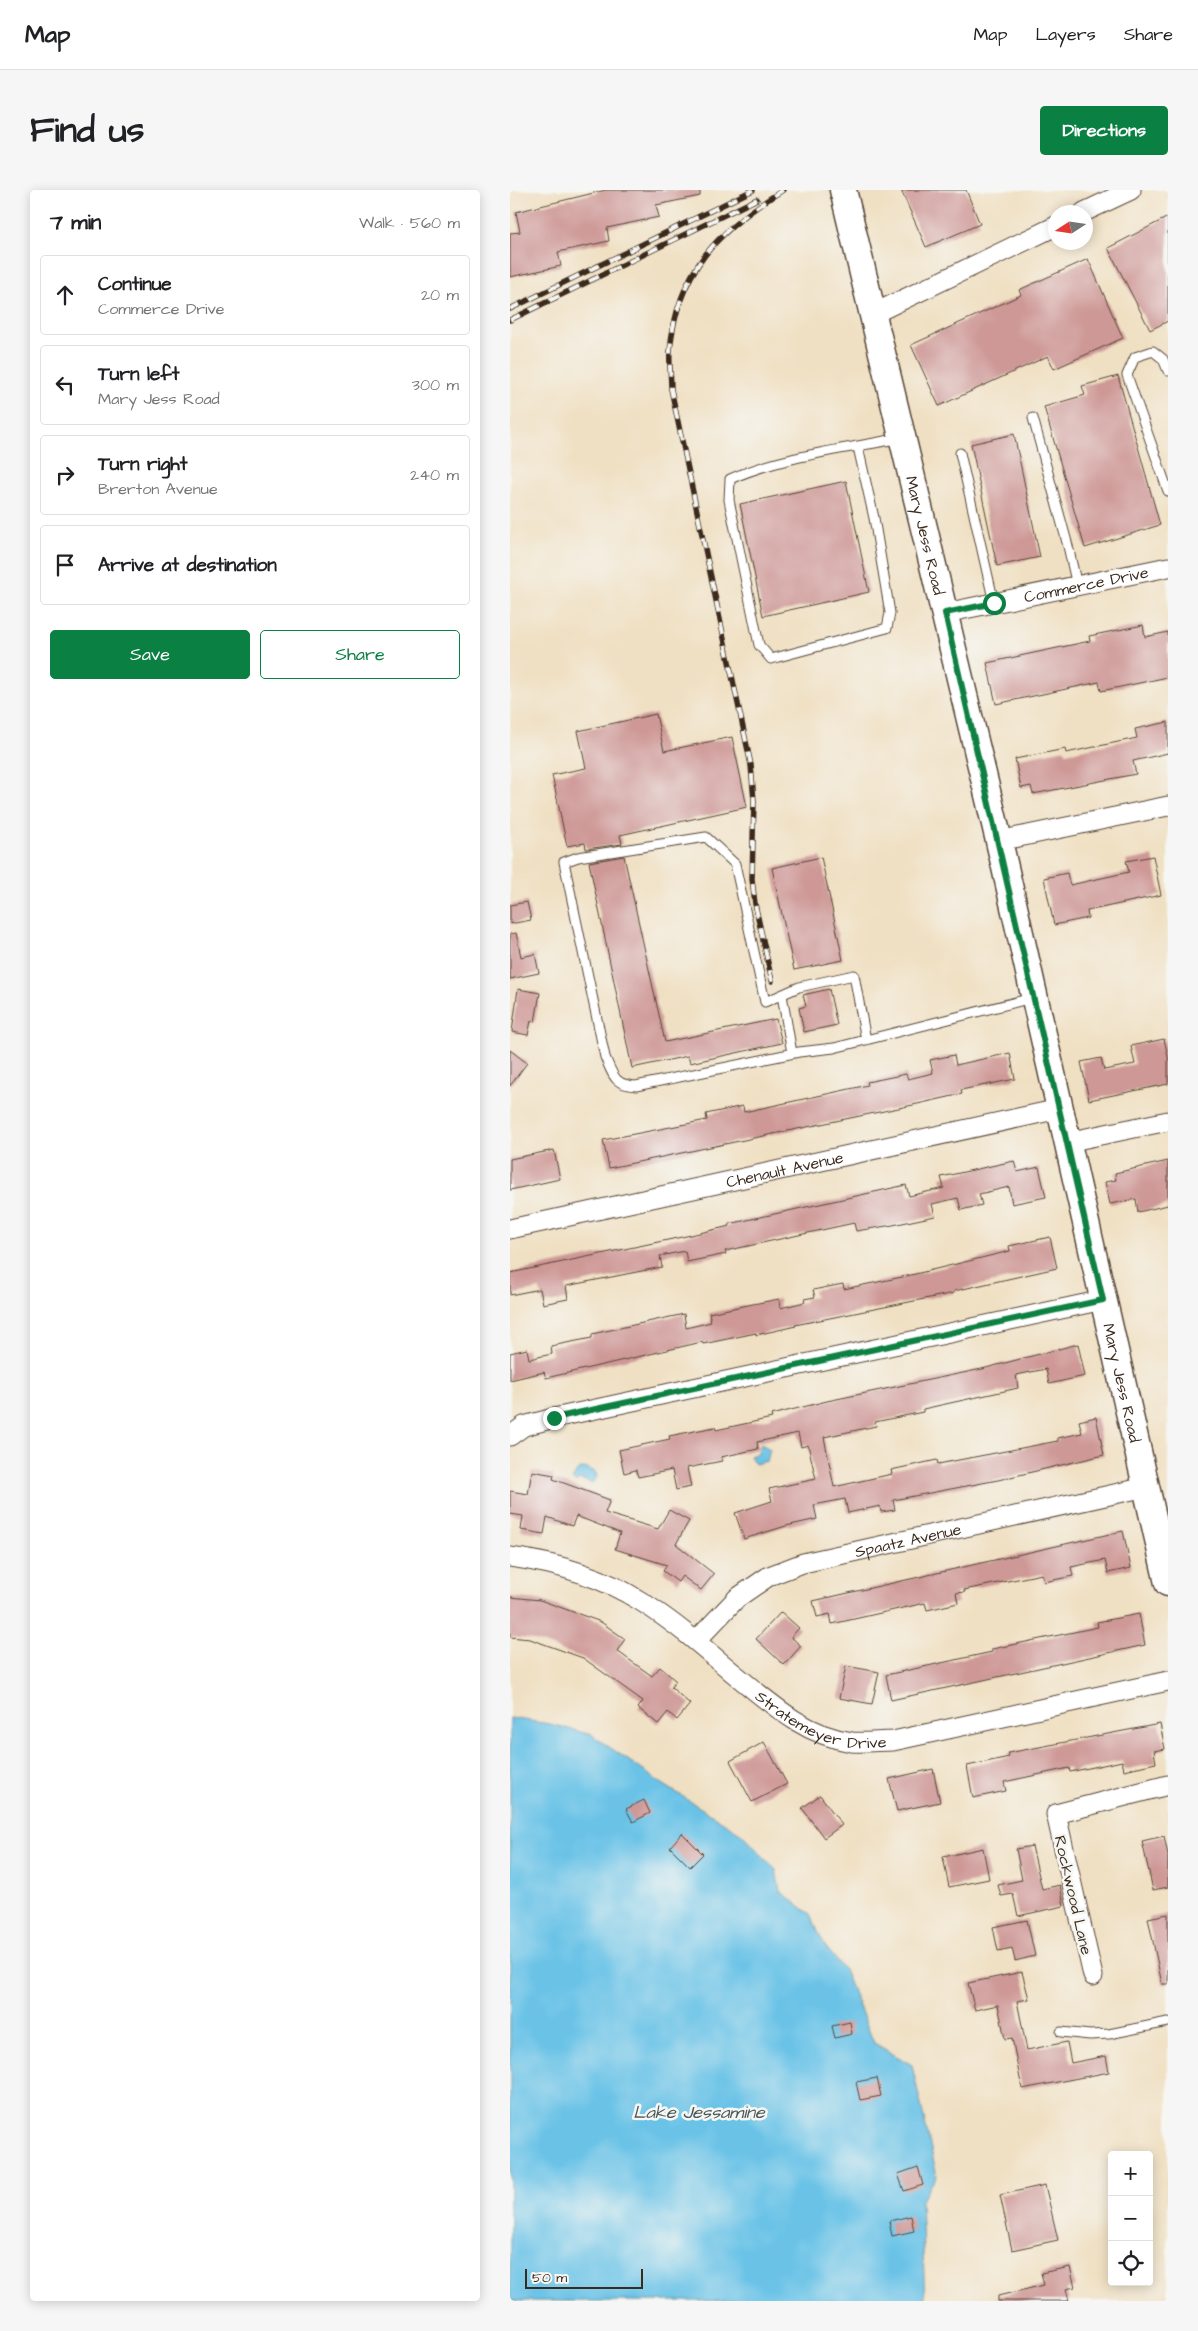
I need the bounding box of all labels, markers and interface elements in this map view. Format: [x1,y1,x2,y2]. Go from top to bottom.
text: Map [25,18,70,52]
text: Map [973,22,1007,47]
text: Layers [1035,22,1096,47]
text: Share [1124,22,1173,47]
text: Find us [30,106,144,155]
button: Directions [1040,106,1168,155]
north arrow [1048,205,1093,250]
text: 7 min [50,208,101,237]
text: Walk · 560 m [359,212,460,234]
text: Continue [98,271,172,298]
icon: ahead [51,281,79,309]
text: 20 m [421,284,459,306]
text: Commerce Drive [98,298,224,320]
text: Turn left [98,361,179,388]
icon: left [51,371,79,399]
text: 300 m [412,374,459,396]
text: Mary Jess Road [98,388,220,410]
text: Turn right [98,451,187,478]
icon: right [51,461,79,489]
text: 240 m [410,464,459,486]
street label: Mary Jess Road [900,474,950,597]
text: Brerton Avenue [98,478,218,500]
icon: arrive [51,551,79,579]
text: Arrive at destination [98,552,277,579]
street label: Commerce Drive [1022,561,1151,608]
route start [983,592,1006,615]
button: Save [50,630,250,679]
button: Share [260,630,460,679]
street label: Chenault Avenue [724,1146,846,1193]
street label: Mary Jess Road [1097,1321,1146,1445]
route end [543,1407,566,1430]
street label: Spaatz Avenue [853,1518,964,1563]
street label: Stratemeyer Drive [751,1686,887,1754]
street label: Rockwood Lane [1049,1833,1098,1957]
water label: Lake Jessamine [633,2100,766,2125]
map controls [1108,2151,1153,2286]
button: + [1108,2151,1153,2196]
button: − [1108,2196,1153,2241]
button: locate [1108,2241,1153,2286]
scale bar [525,2266,642,2289]
text: 50 m [532,2268,567,2288]

